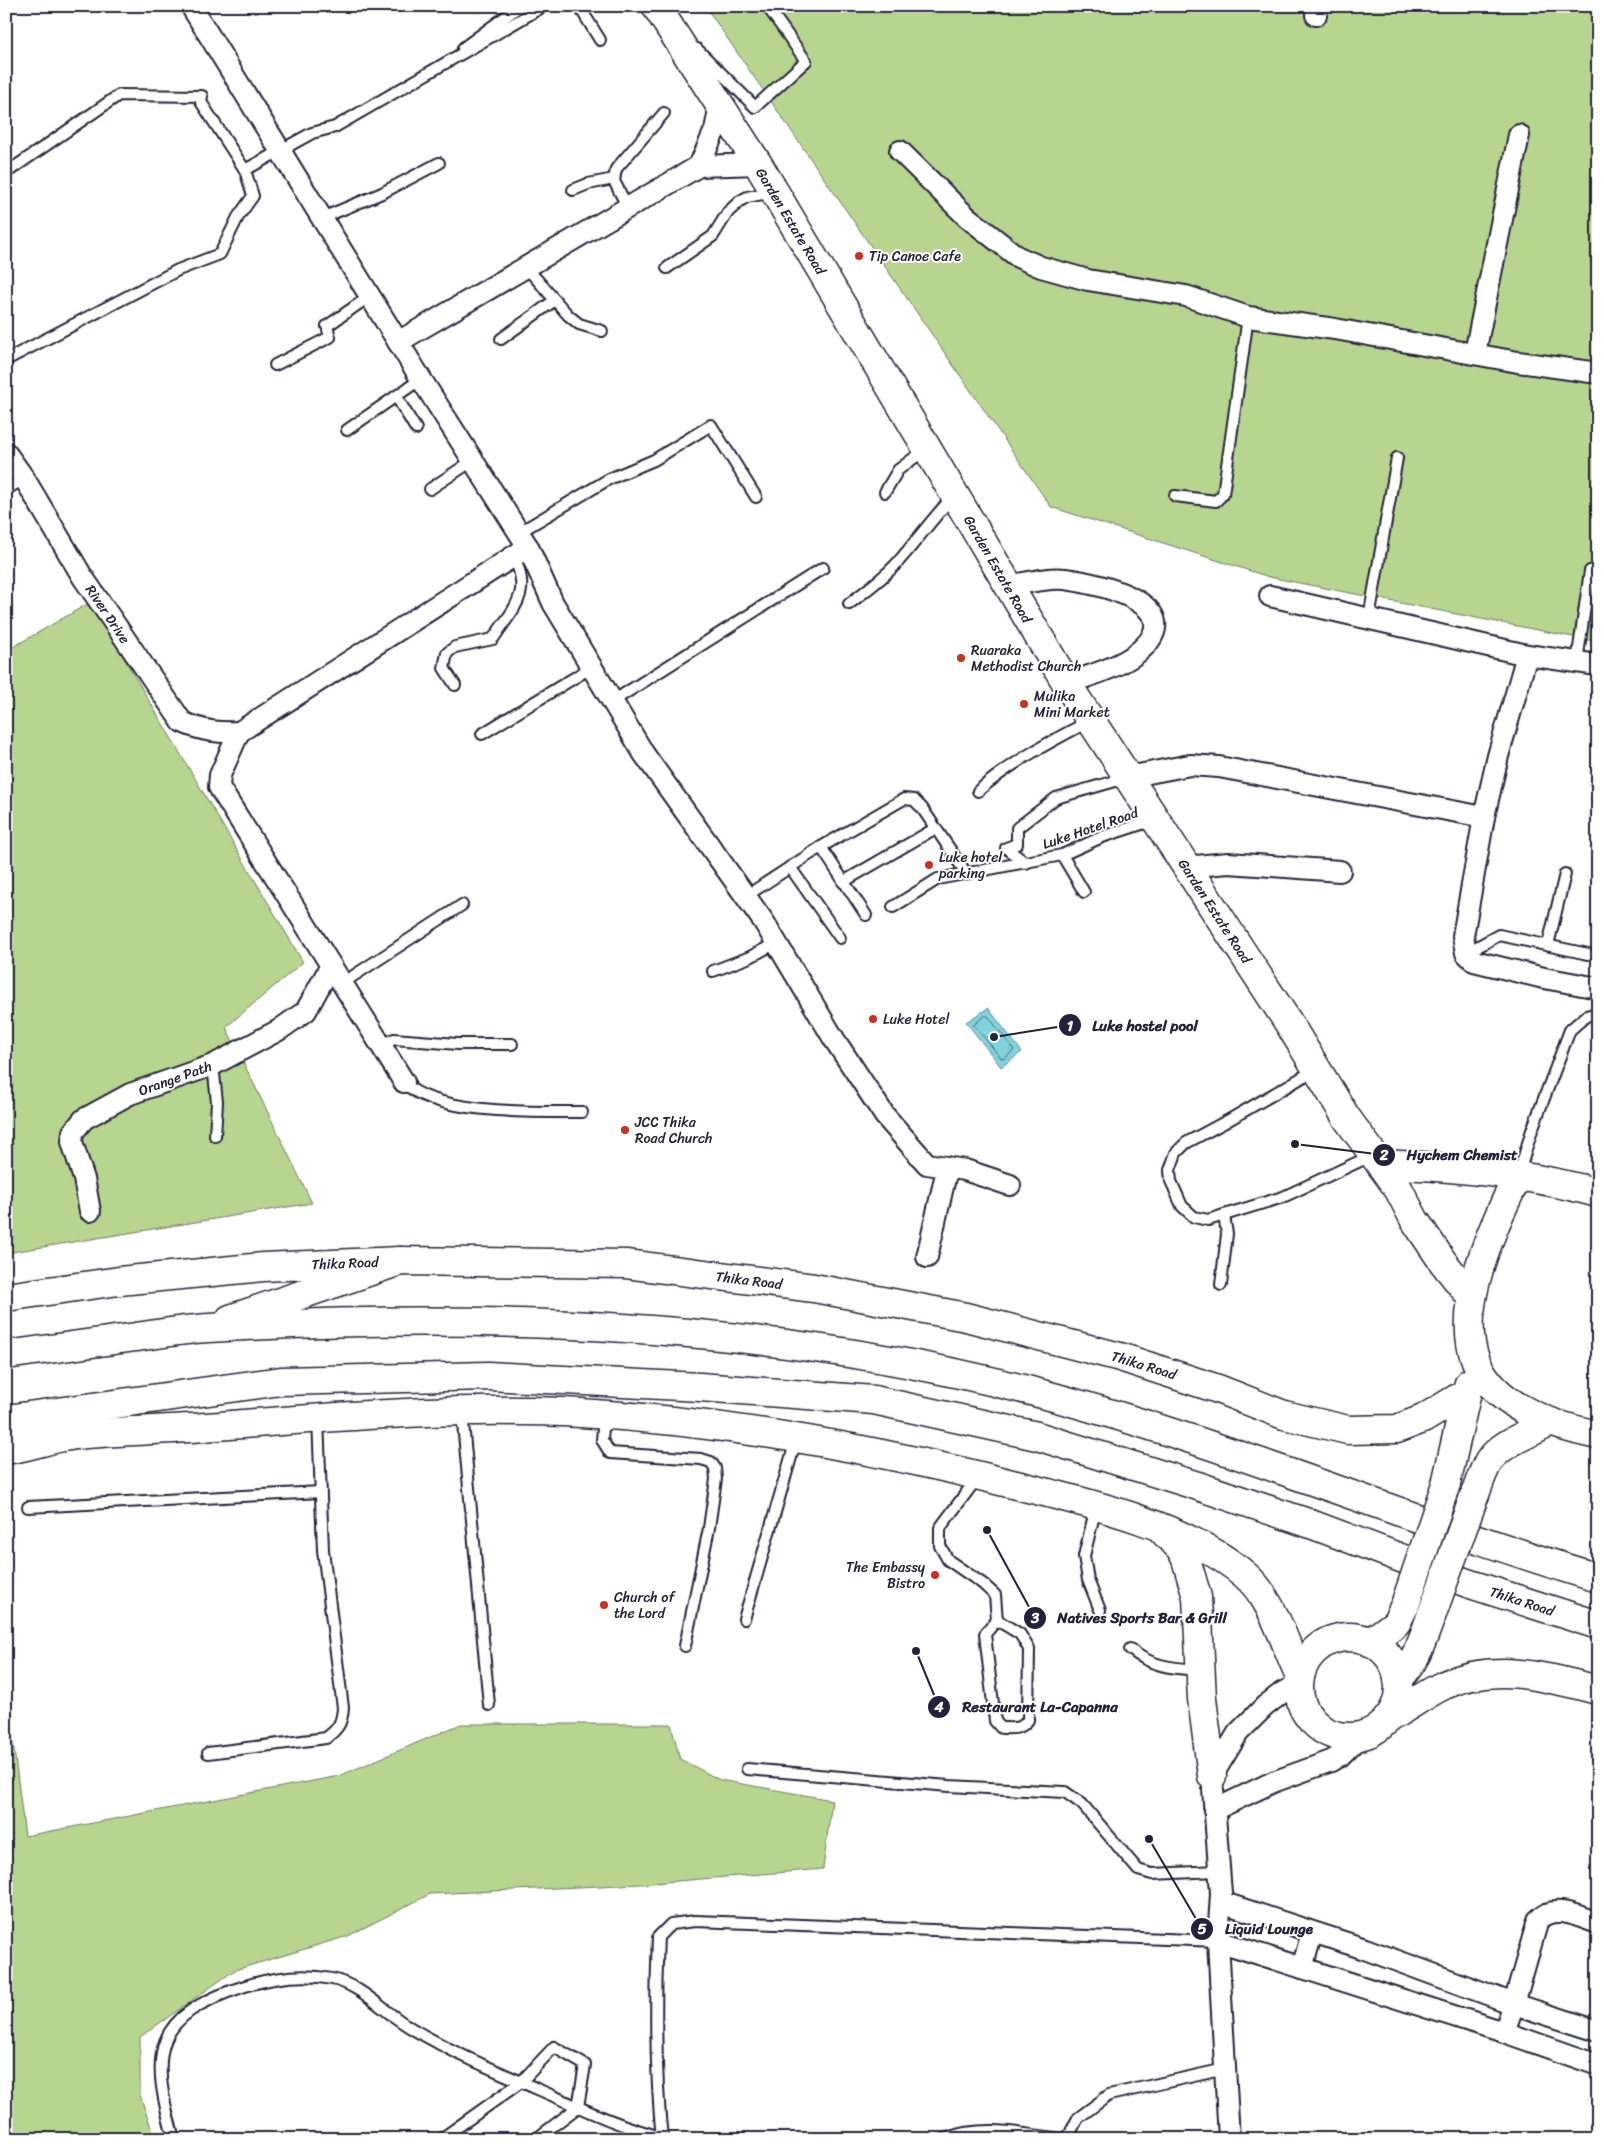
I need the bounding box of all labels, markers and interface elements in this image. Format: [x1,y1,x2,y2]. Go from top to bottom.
street label: Garden Estate Road [749,163,833,281]
place label: Tip Canoe Cafe [869,244,961,269]
marker: Tip Canoe Cafe [853,250,865,262]
street label: Garden Estate Road [956,511,1039,629]
street label: River Drive [78,579,137,649]
place label: Ruaraka Methodist Church [971,638,1081,679]
marker: Ruaraka Methodist Church [955,652,967,664]
place label: Mulika Mini Market [1034,684,1110,725]
marker: Mulika Mini Market [1018,698,1030,710]
street label: Luke Hotel Road [1039,800,1143,857]
place label: Luke hotel parking [938,845,1003,886]
street label: Garden Estate Road [1171,854,1259,970]
marker: Luke hotel parking [923,859,935,871]
place label: Luke Hotel [883,1007,950,1032]
callout: Luke hostel pool [1057,1010,1209,1040]
marker: Luke Hotel [867,1013,879,1025]
text: 1 [1067,1013,1074,1039]
text: Luke hostel pool [1092,1013,1199,1039]
street label: Orange Path [135,1054,215,1103]
place label: JCC Thika Road Church [634,1110,712,1151]
marker: JCC Thika Road Church [619,1124,631,1136]
callout: Hychem Chemist [1372,1140,1527,1170]
text: 2 [1379,1142,1389,1168]
text: Hychem Chemist [1406,1142,1518,1168]
street label: Thika Road [311,1250,381,1277]
street label: Thika Road [714,1264,785,1297]
street label: Thika Road [1108,1344,1181,1388]
place label: The Embassy Bistro [846,1555,926,1596]
marker: The Embassy Bistro [929,1569,941,1581]
street label: Thika Road [1486,1579,1559,1624]
place label: Church of the Lord [614,1585,676,1626]
marker: Church of the Lord [598,1599,610,1611]
callout: Natives Sports Bar & Grill [1022,1603,1237,1633]
text: 3 [1030,1605,1040,1631]
text: Natives Sports Bar & Grill [1056,1605,1227,1631]
callout: Restaurant La-Capanna [927,1692,1128,1722]
text: 4 [933,1694,944,1720]
text: Restaurant La-Capanna [961,1694,1118,1720]
callout: Liquid Lounge [1190,1914,1323,1944]
text: 5 [1197,1916,1207,1942]
text: Liquid Lounge [1225,1916,1314,1942]

